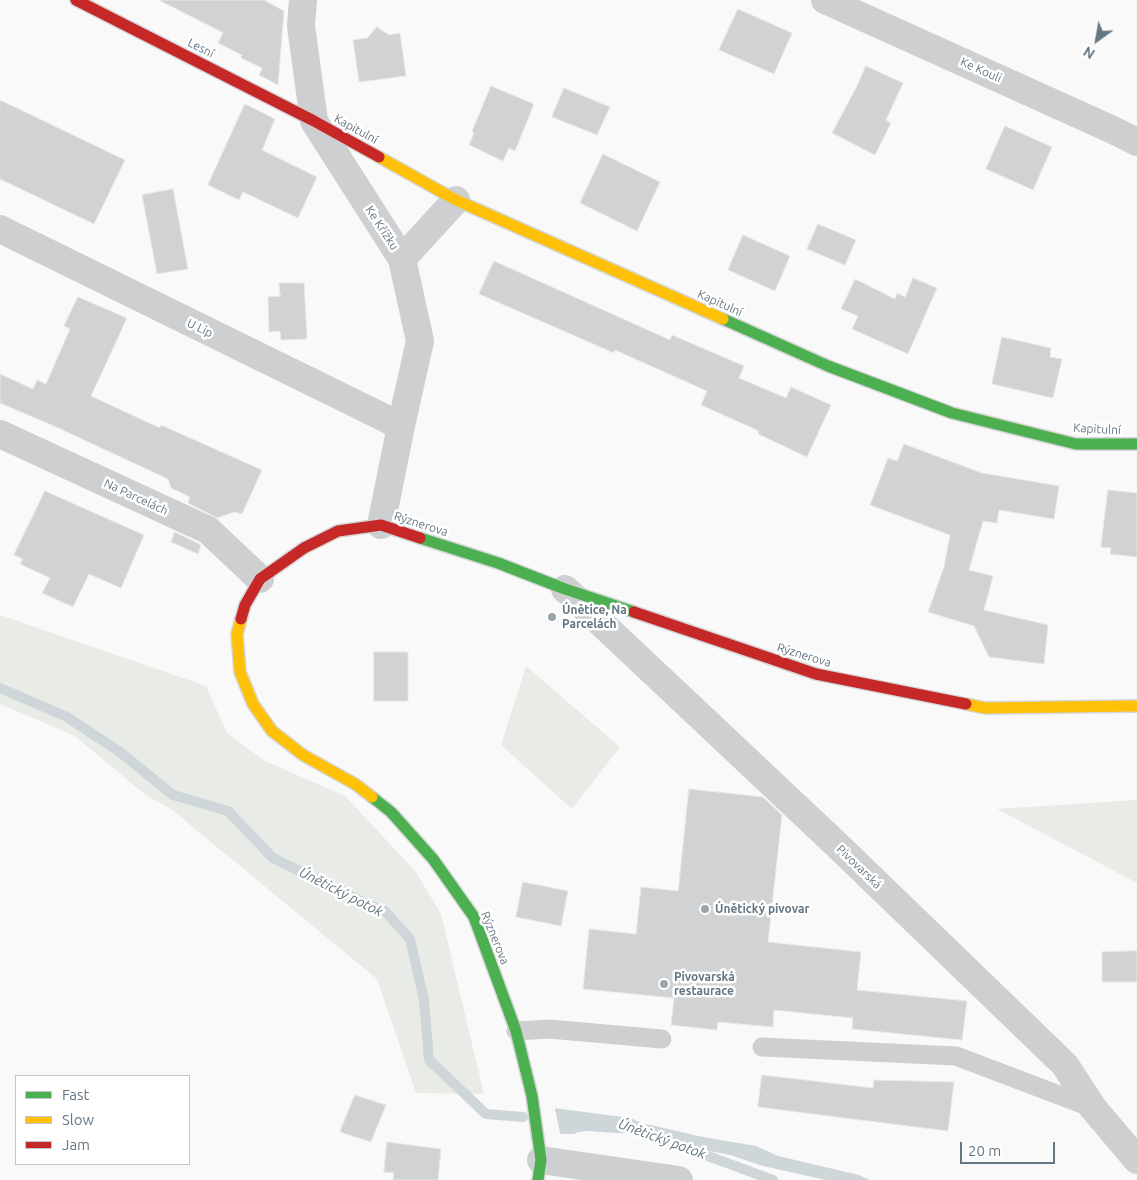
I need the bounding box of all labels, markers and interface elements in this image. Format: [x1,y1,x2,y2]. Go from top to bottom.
north arrow [1072,15,1122,65]
street label: Lesní [185,35,217,61]
text: N [1080,43,1098,62]
street label: Ke Kouli [958,55,1004,85]
street label: Kapitulní [332,111,380,147]
street label: Ke Křížku [362,203,402,253]
street label: Kapitulní [695,287,745,319]
street label: U Lip [185,316,215,340]
street label: Kapitulní [1073,421,1121,437]
street label: Na Parcelách [102,476,170,518]
street label: Rýznerova [392,509,450,539]
place label: Únětice, Na Parcelách [562,603,627,631]
marker: Únětice, Na Parcelách [546,611,558,623]
street label: Rýznerova [775,640,833,670]
street label: Pivovarská [834,842,884,892]
water label: Únětický potok [296,864,386,920]
place label: Únětický pivovar [715,902,809,916]
marker: Únětický pivovar [699,903,711,915]
street label: Rýznerova [478,909,512,967]
place label: Pivovarská restaurace [674,970,735,998]
marker: Pivovarská restaurace [658,978,670,990]
legend [15,1075,190,1165]
text: Fast [62,1086,89,1103]
text: Slow [62,1111,94,1128]
water label: Únětický potok [616,1115,708,1163]
scale bar [962,1132,1057,1164]
text: Jam [62,1136,90,1153]
text: 20 m [968,1142,1001,1159]

